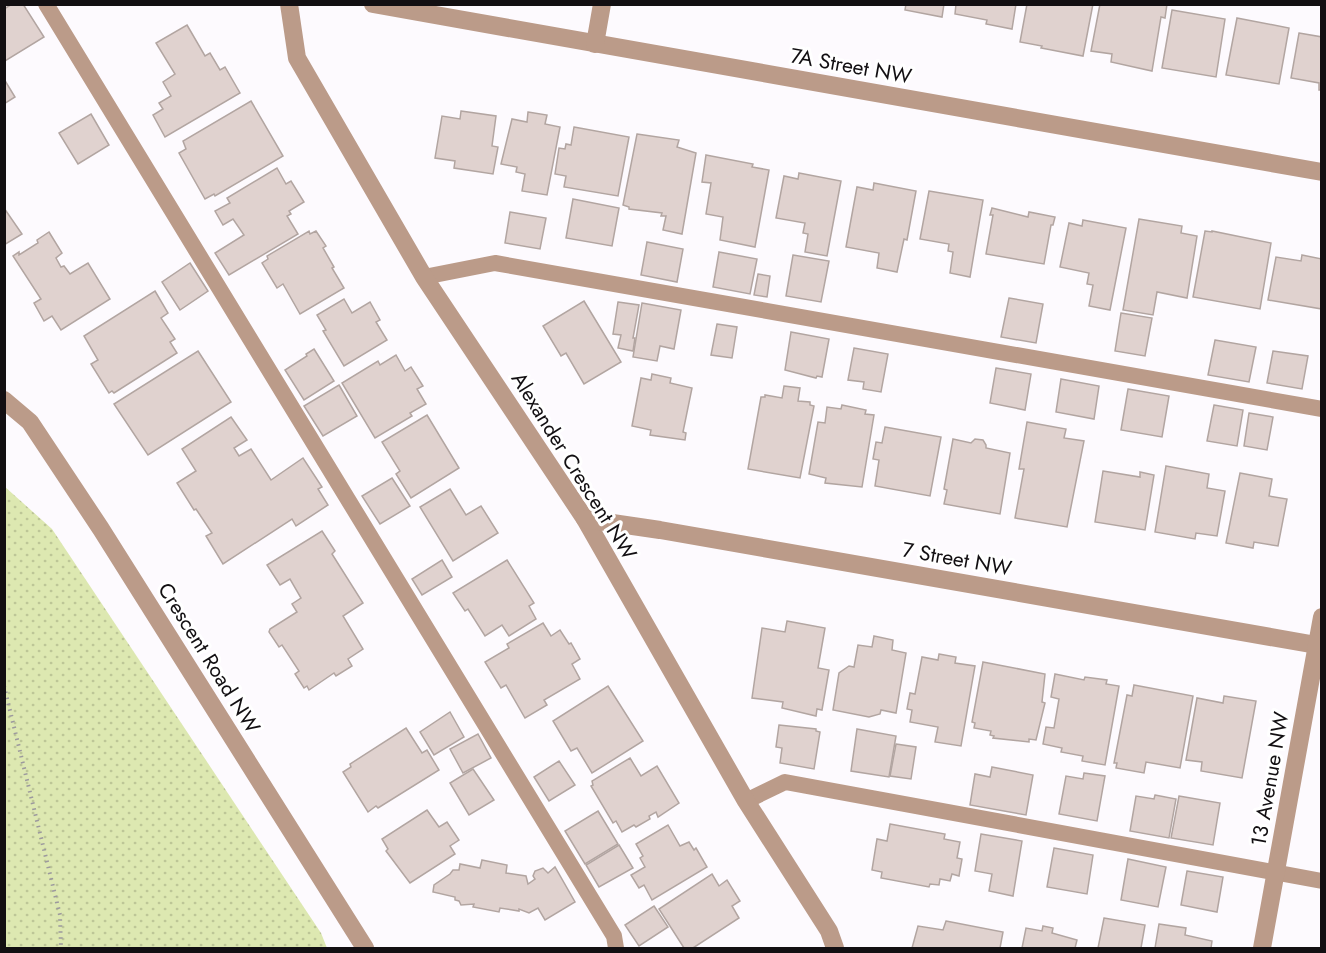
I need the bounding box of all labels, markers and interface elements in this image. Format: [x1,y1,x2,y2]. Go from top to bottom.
street label: 7A Street NW [788,41,914,91]
street label: Alexander Crescent NW [504,366,644,566]
street label: 7 Street NW [900,535,1014,583]
street label: Crescent Road NW [151,577,268,739]
street label: 13 Avenue NW [1243,709,1297,849]

